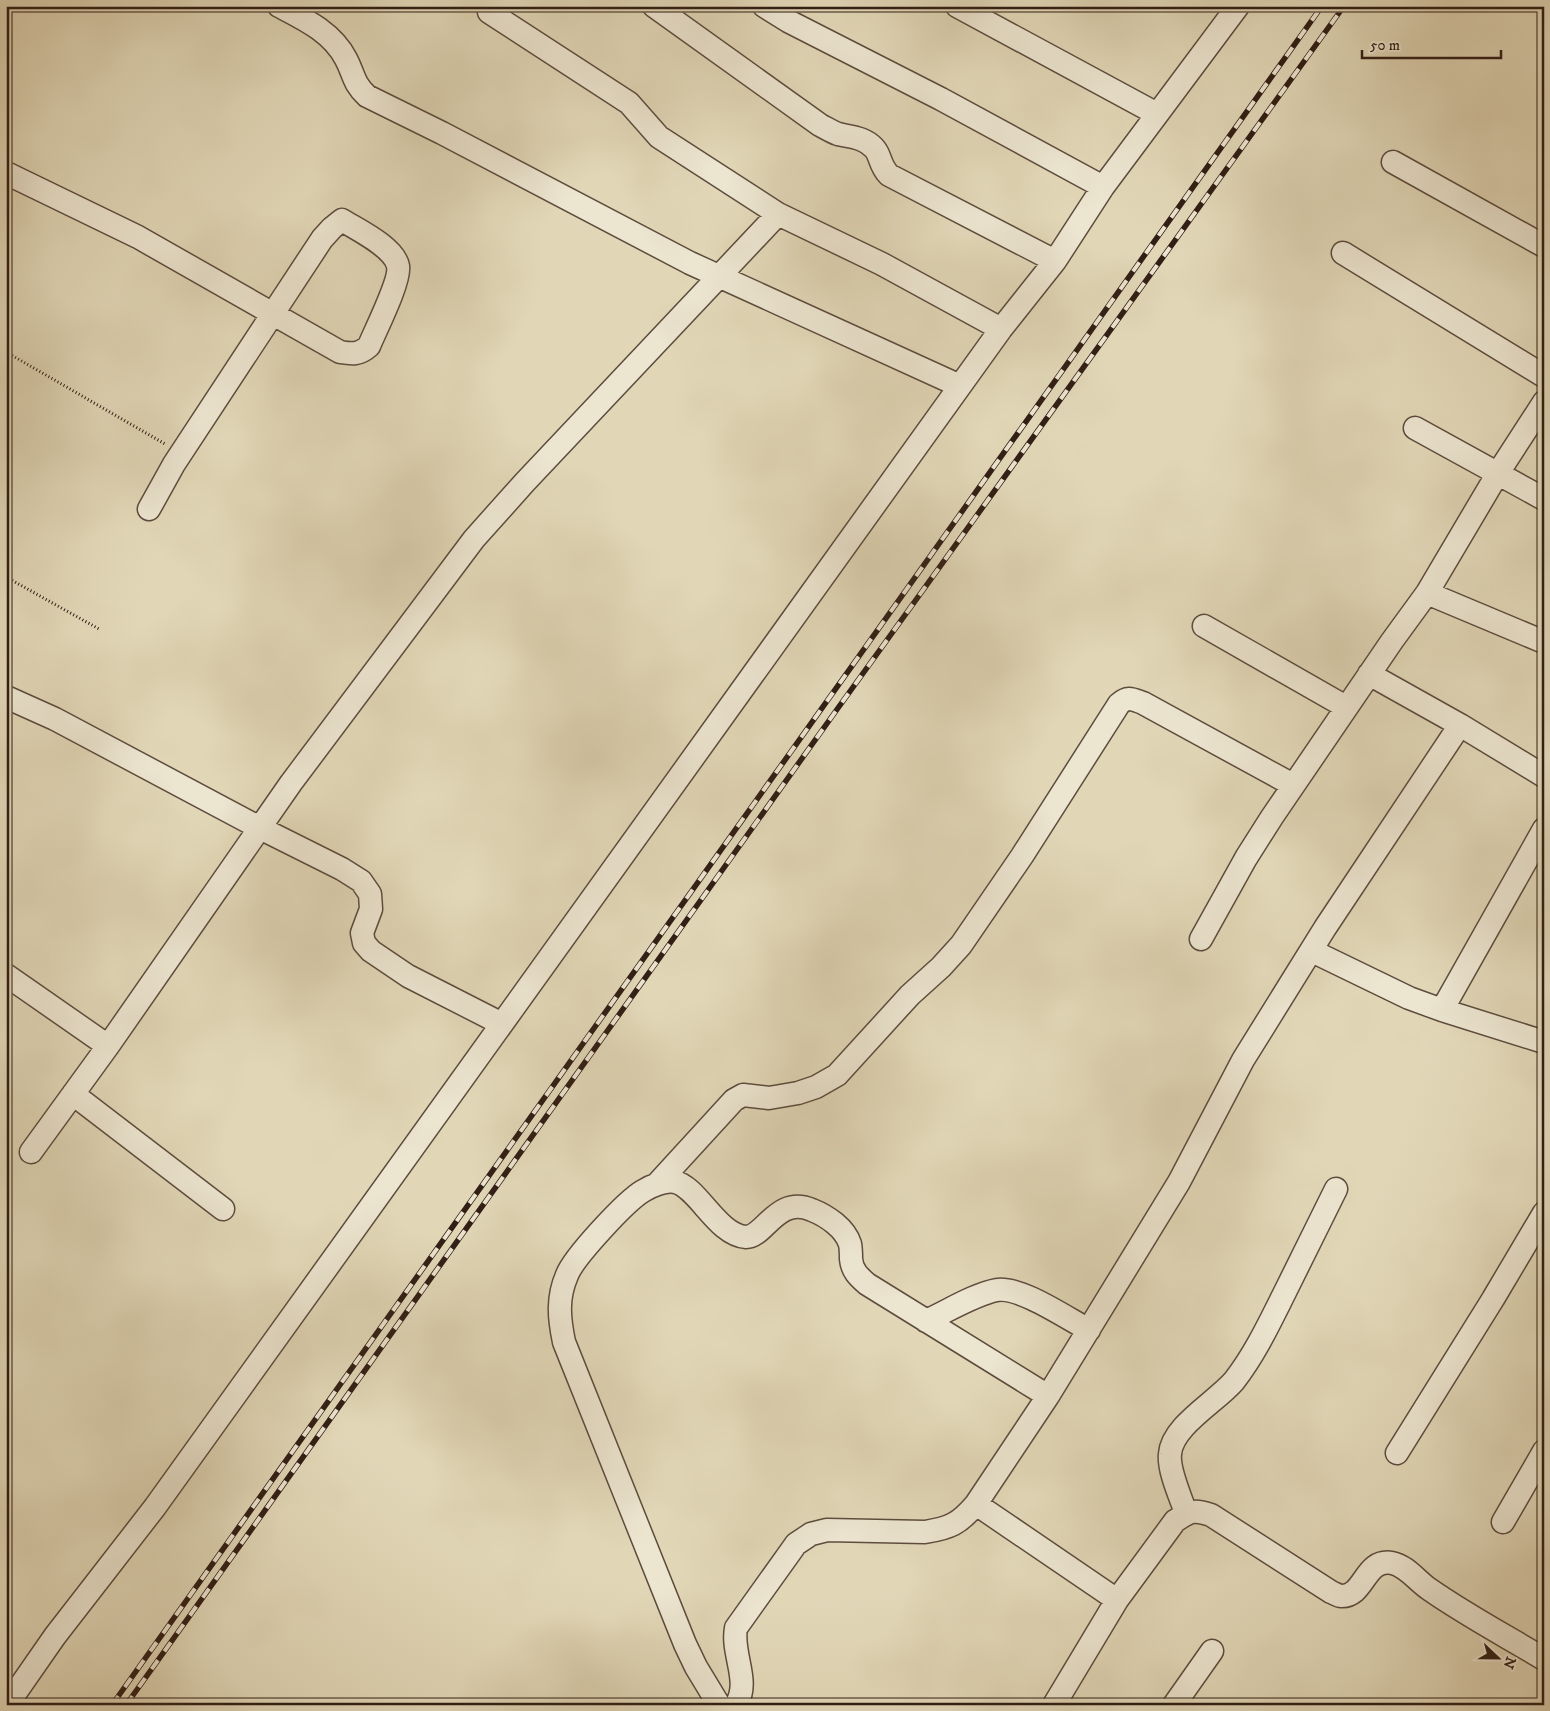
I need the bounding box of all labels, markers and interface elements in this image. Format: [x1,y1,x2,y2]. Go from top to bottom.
scale bar [1362,28,1501,60]
text: 50 m [1370,36,1400,55]
north arrow [1472,1634,1522,1684]
text: N [1498,1654,1520,1672]

